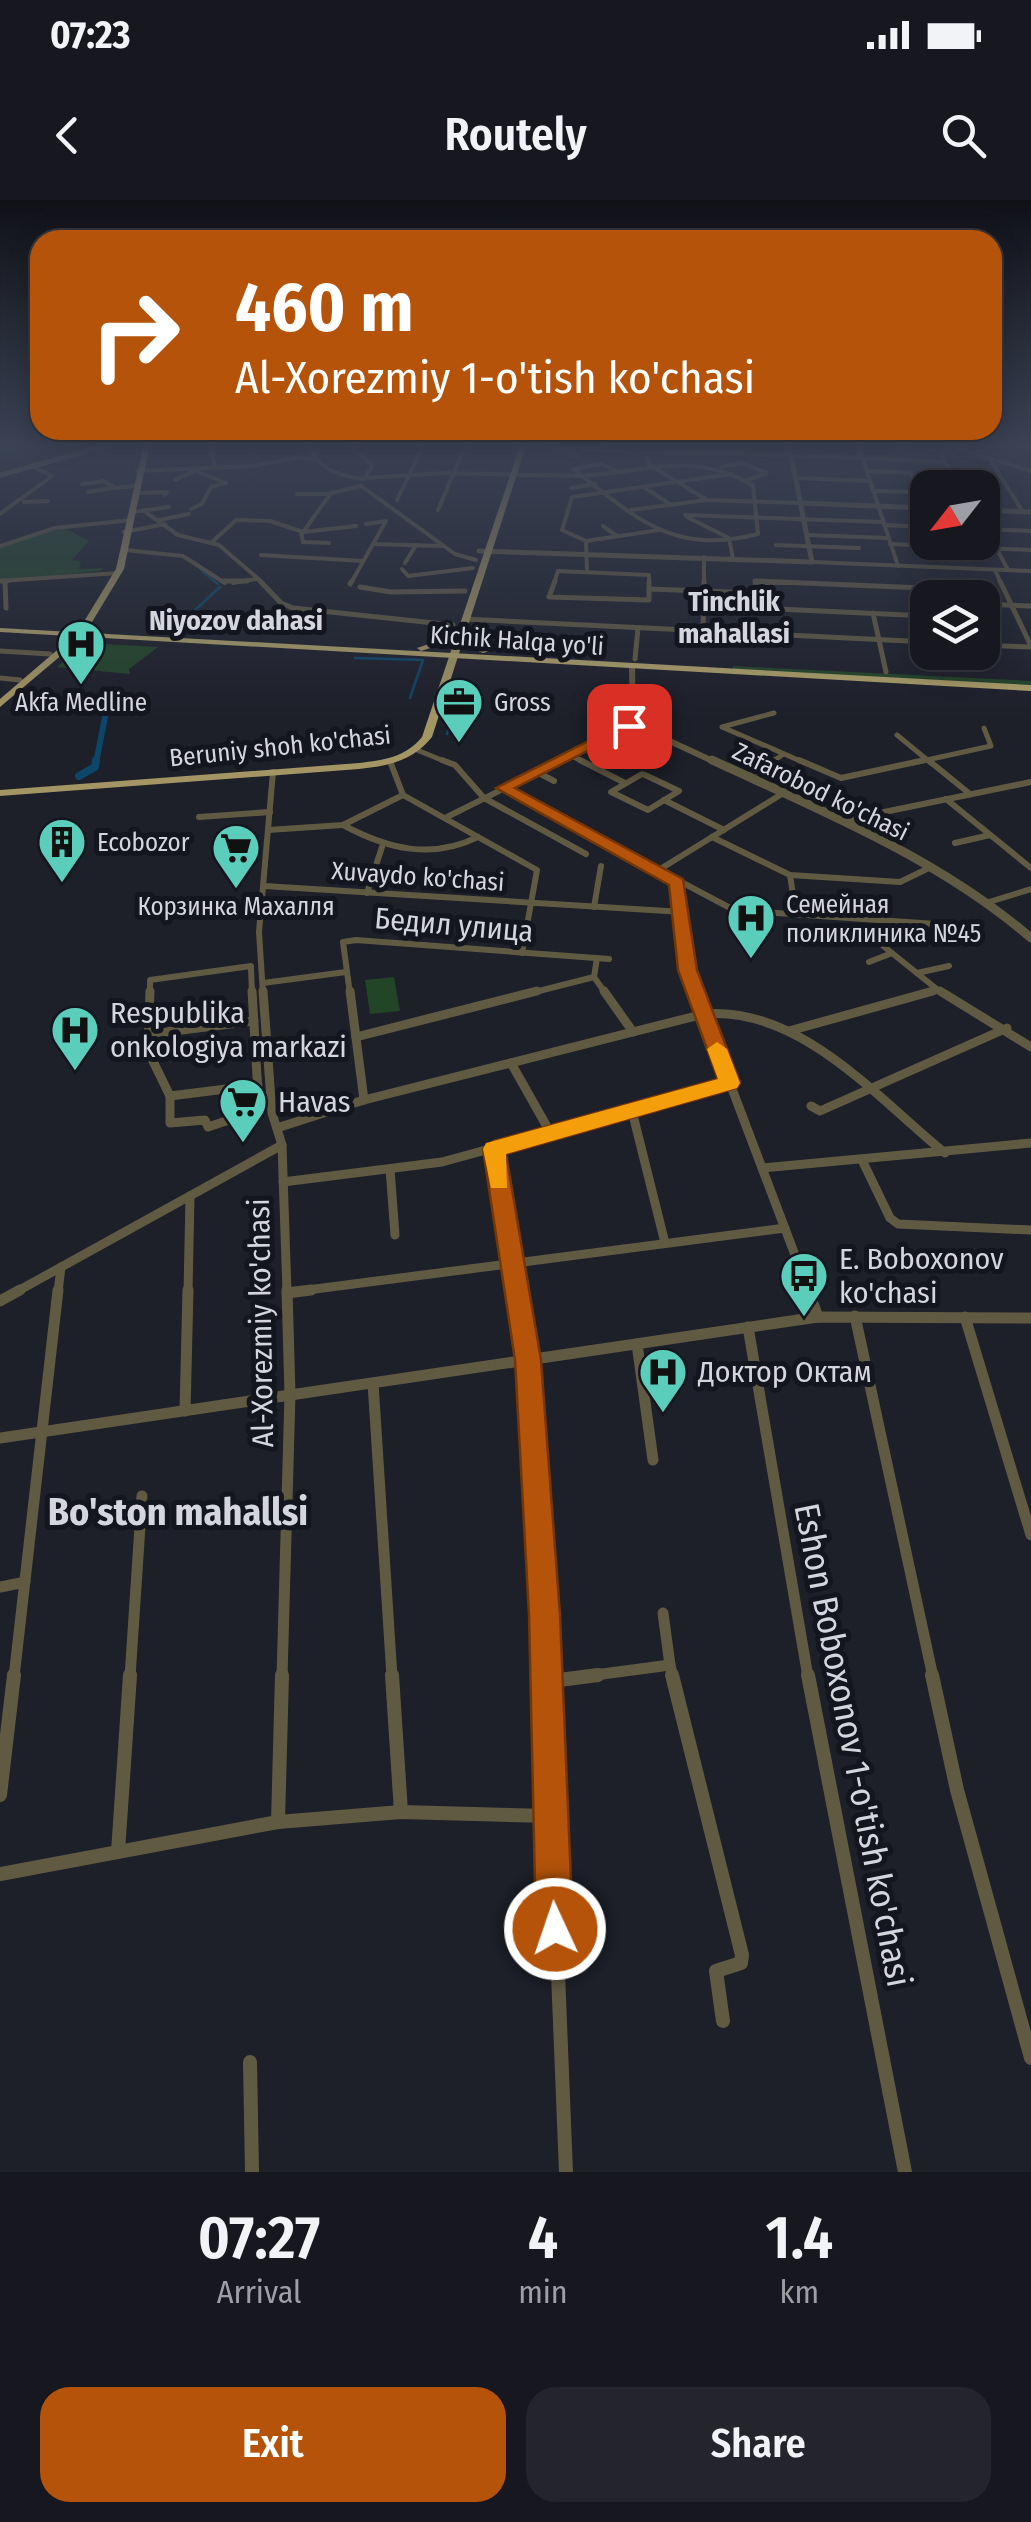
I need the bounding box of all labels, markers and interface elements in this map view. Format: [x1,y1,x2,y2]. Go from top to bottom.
text: 07:23 [50,12,131,58]
icon: back [40,108,95,163]
text: Routely [444,108,587,162]
icon: search [936,108,991,163]
text: 460 m [235,266,414,350]
icon: right [70,270,200,400]
text: Al-Xorezmiy 1-o'tish ko'chasi [235,351,755,405]
north arrow [910,470,1000,560]
map controls [910,470,1000,670]
button: layers [910,580,1000,670]
district label: Tinchlik mahallasi [678,585,790,650]
district label: Niyozov dahasi [149,604,323,637]
hospital icon: Akfa Medline [55,618,107,686]
street label: Kichik Halqa yo'li [429,620,605,662]
office icon: Gross [433,676,485,744]
pin [587,684,672,769]
place label: Akfa Medline [15,688,147,718]
place label: Gross [494,688,551,718]
icon: arrive [602,699,657,754]
street label: Beruniy shoh ko'chasi [168,720,392,774]
street label: Zafarobod ko'chasi [728,736,913,847]
building icon: Ecobozor [36,816,88,884]
supermarket icon: Корзинка Махалля [210,822,262,890]
place label: Ecobozor [97,828,190,858]
street label: Xuvaydo ko'chasi [330,856,505,898]
place label: Семейная поликлиника №45 [786,890,981,949]
place label: Корзинка Махалля [137,892,335,922]
hospital icon: Семейная поликлиника №45 [725,892,777,960]
street label: Бедил улица [373,900,535,950]
place label: Respublika onkologiya markazi [110,995,347,1065]
hospital icon: Respublika onkologiya markazi [49,1004,101,1072]
supermarket icon: Havas [217,1076,269,1144]
place label: Havas [278,1084,351,1120]
street label: Al-Xorezmiy ko'chasi [241,1198,281,1448]
place label: E. Boboxonov ko'chasi [839,1241,1004,1311]
bus stop icon: E. Boboxonov ko'chasi [778,1250,830,1318]
hospital icon: Доктор Октам [637,1346,689,1414]
place label: Доктор Октам [697,1354,872,1390]
district label: Bo'ston mahallsi [48,1489,308,1535]
street label: Eshon Boboxonov 1-o'tish ko'chasi [785,1500,921,1990]
position arrow [503,1877,607,1981]
text: 07:27 [198,2202,320,2274]
text: 4 [528,2202,558,2274]
text: 1.4 [766,2202,833,2274]
text: Arrival [217,2273,302,2311]
text: min [518,2273,568,2311]
text: km [780,2273,819,2311]
button: Exit [40,2387,506,2502]
button: Share [526,2387,991,2502]

